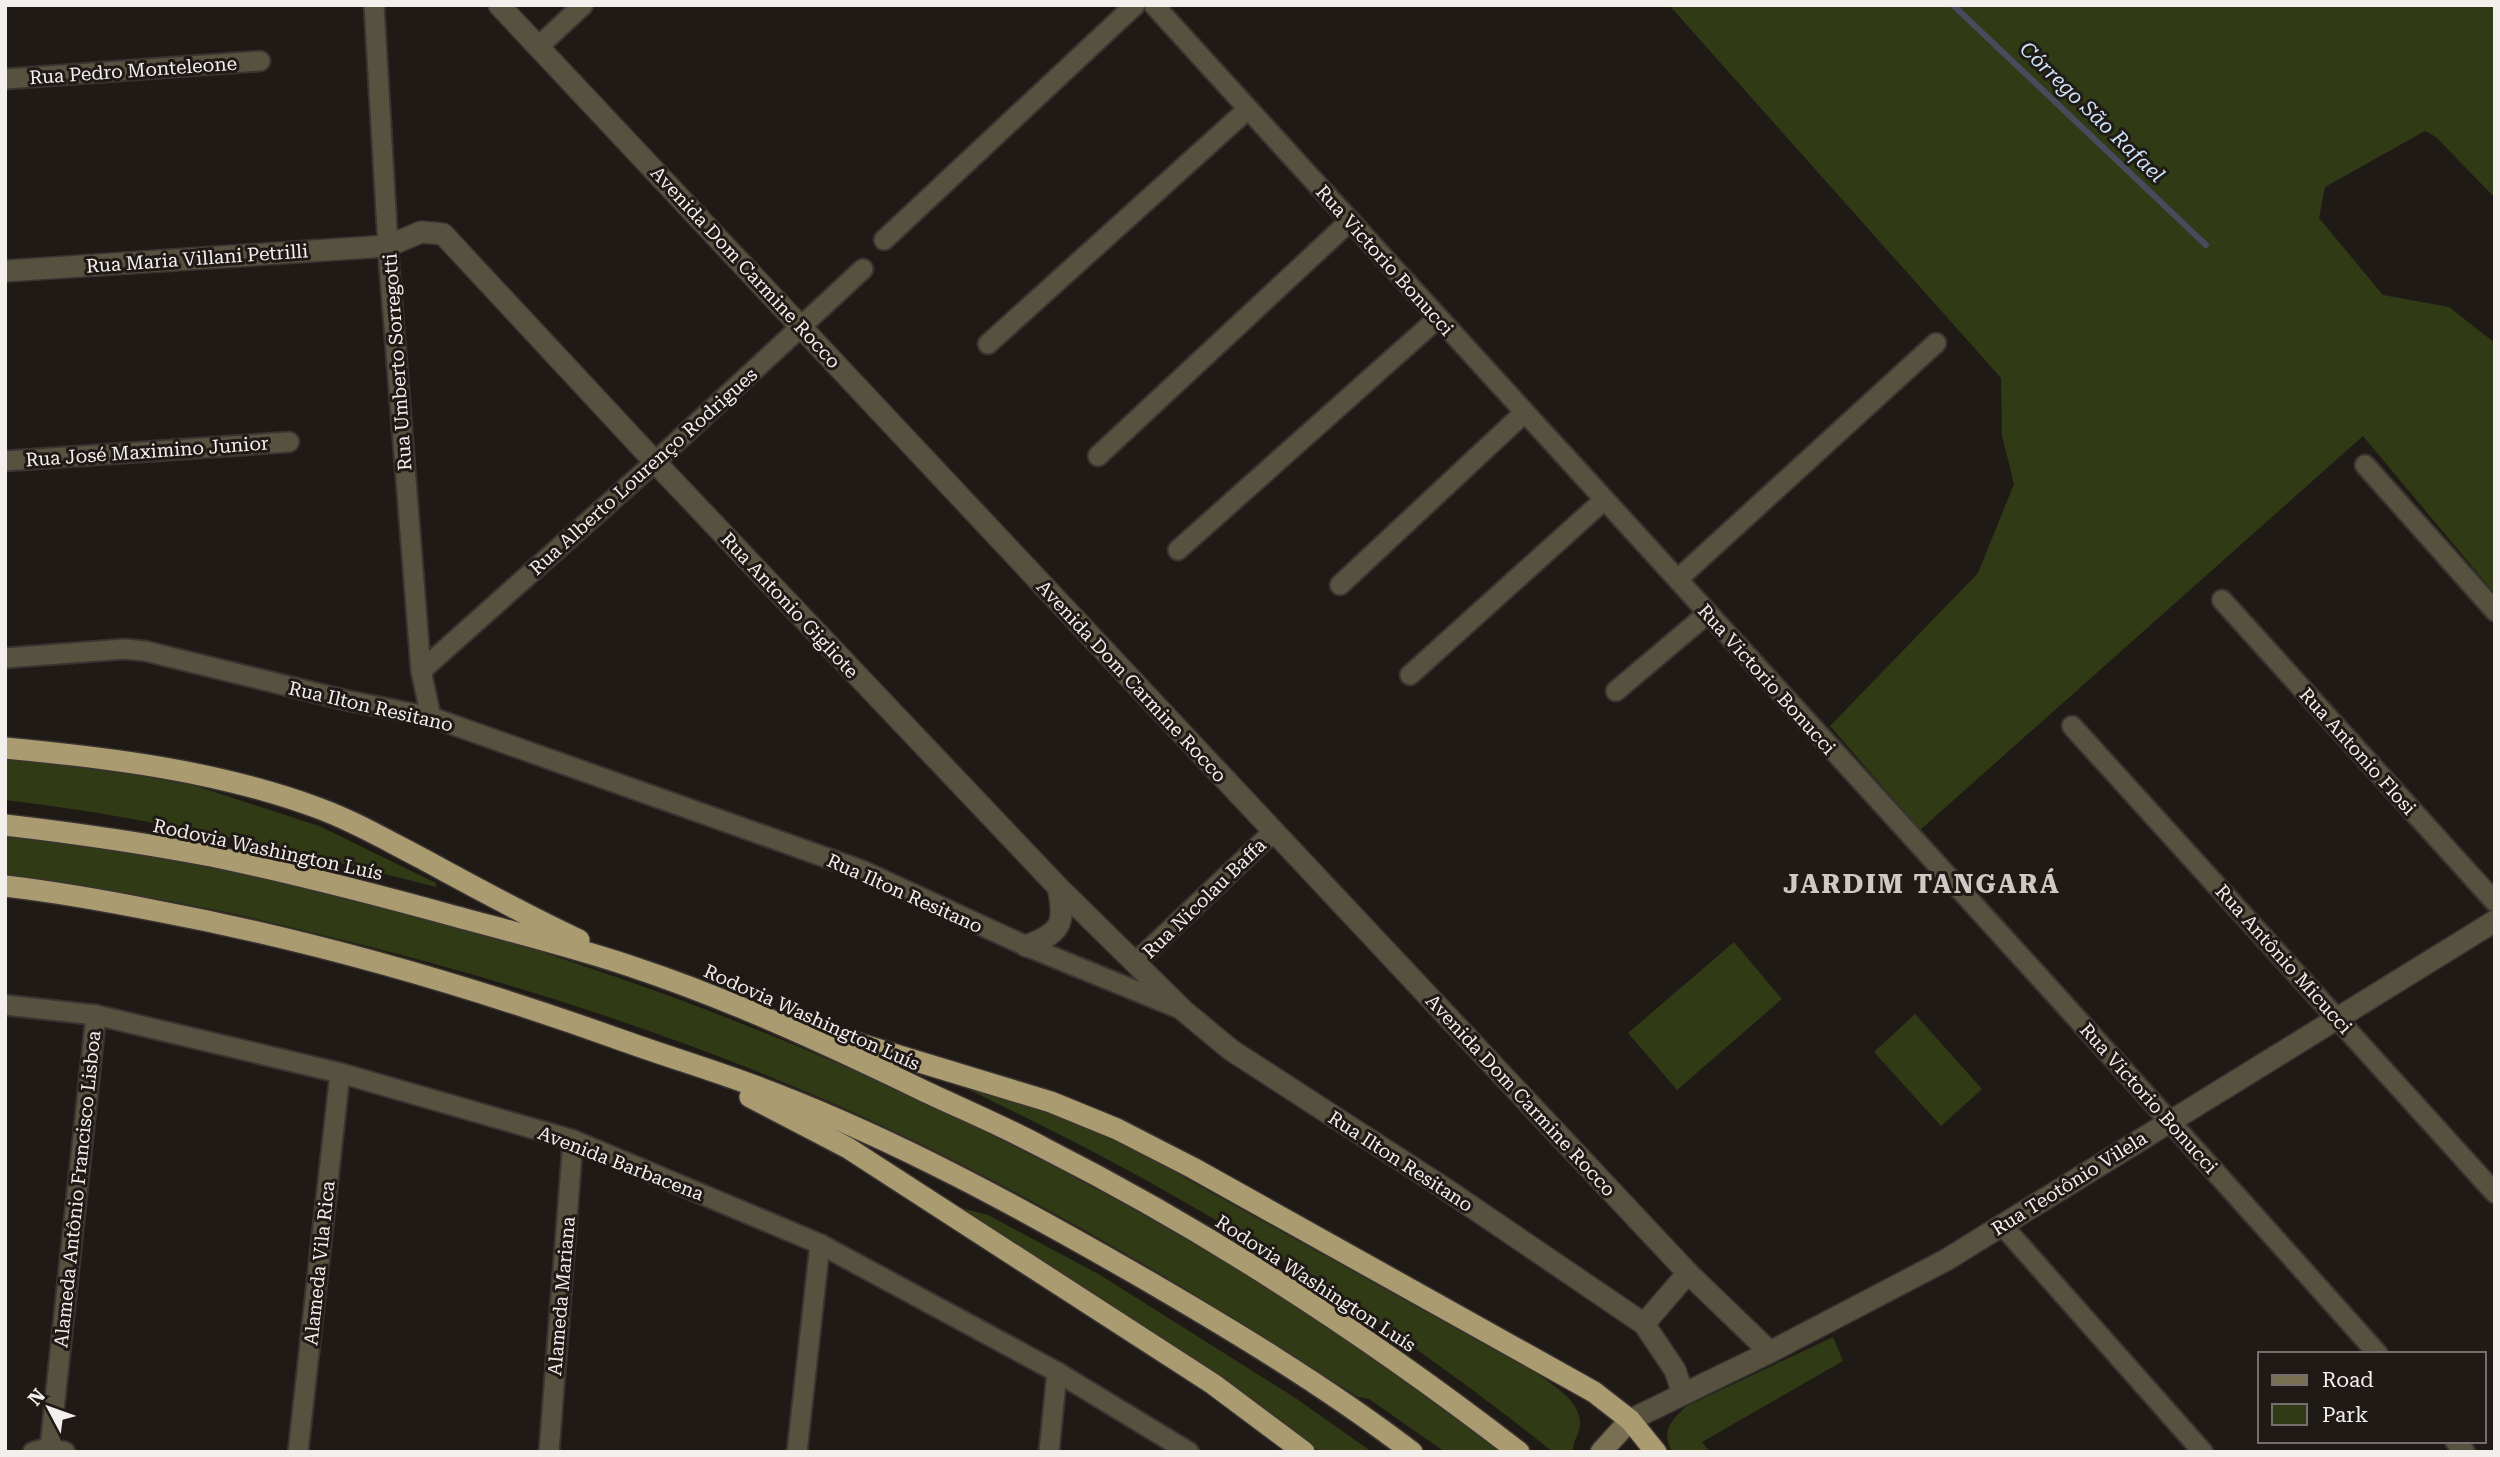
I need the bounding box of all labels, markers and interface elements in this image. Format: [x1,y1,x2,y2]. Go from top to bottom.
water label: Córrego São Rafael [2015,37,2169,187]
street label: Rua Pedro Monteleone [28,52,238,89]
street label: Avenida Dom Carmine Rocco [646,161,845,373]
street label: Rua Victorio Bonucci [1311,180,1458,340]
street label: Rua Maria Villani Petrilli [85,239,309,278]
street label: Rua Umberto Sorregotti [378,253,417,471]
street label: Rua Alberto Lourenço Rodrigues [525,363,762,580]
street label: Rua José Maximino Junior [25,432,270,471]
street label: Rua Antonio Gigliote [716,528,863,683]
street label: Avenida Dom Carmine Rocco [1032,575,1231,787]
street label: Rua Victorio Bonucci [1693,599,1840,759]
street label: Rua Ilton Resitano [286,676,455,737]
street label: Rua Antonio Flosi [2295,683,2421,819]
street label: Rodovia Washington Luís [151,814,385,885]
street label: Rua Nicolau Baffa [1138,833,1271,963]
street label: Rua Ilton Resitano [823,849,986,938]
district label: JARDIM TANGARÁ [1783,868,2061,899]
street label: Rua Antônio Micucci [2211,880,2357,1039]
street label: Rodovia Washington Luís [700,959,923,1076]
street label: Avenida Dom Carmine Rocco [1421,989,1620,1201]
street label: Rua Victorio Bonucci [2075,1018,2222,1178]
street label: Alameda Antônio Francisco Lisboa [49,1029,106,1349]
street label: Rua Ilton Resitano [1324,1106,1477,1217]
street label: Avenida Barbacena [535,1121,708,1206]
street label: Rua Teotônio Vilela [1988,1126,2152,1240]
street label: Alameda Vila Rica [299,1179,340,1346]
street label: Rodovia Washington Luís [1211,1210,1420,1357]
street label: Alameda Mariana [543,1215,580,1377]
legend [2258,1352,2486,1443]
text: Road [2322,1368,2374,1392]
north arrow [14,1373,84,1443]
text: N [23,1384,50,1410]
text: Park [2322,1403,2368,1427]

